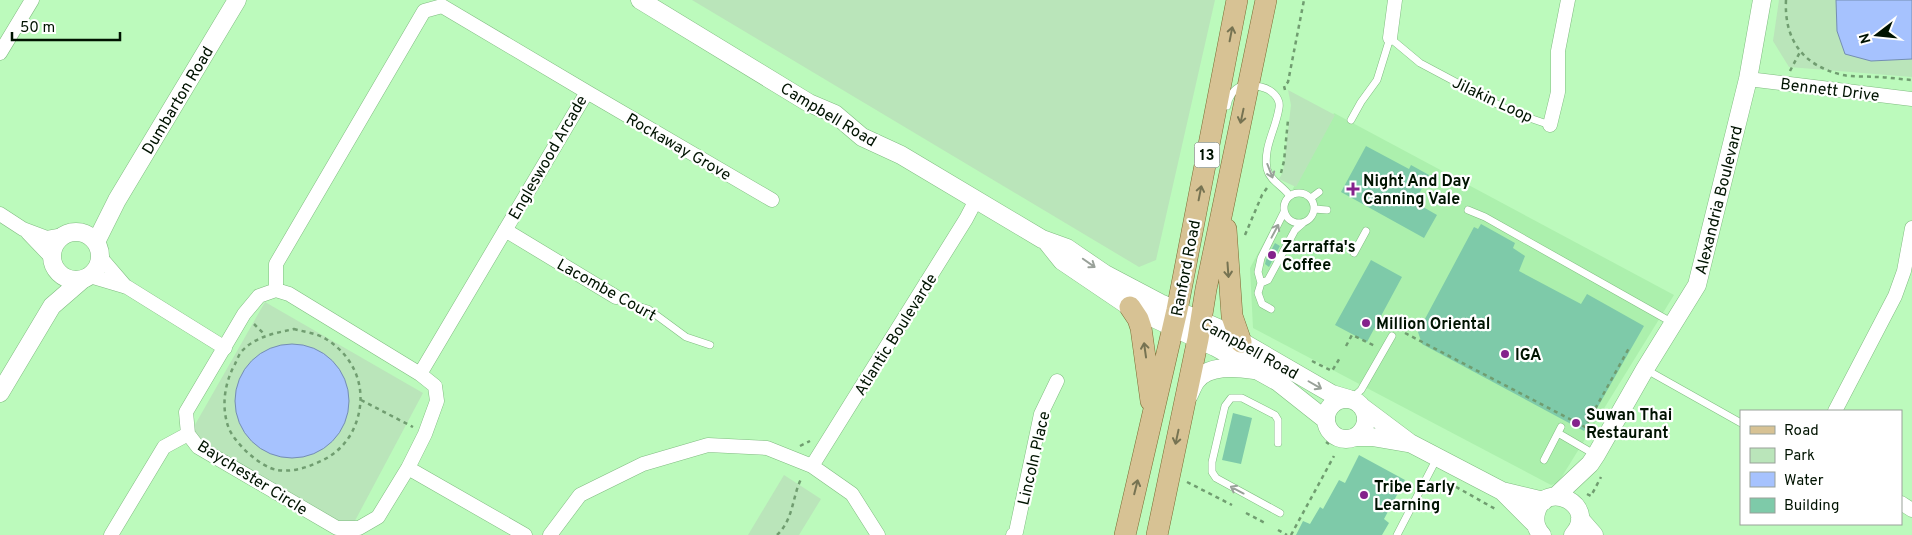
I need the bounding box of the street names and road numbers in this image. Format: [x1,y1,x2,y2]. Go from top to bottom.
street label: Dumbarton Road [139,43,219,159]
street label: Jilakin Loop [1449,73,1536,128]
street label: Bennett Drive [1779,75,1881,107]
street label: Campbell Road [776,79,880,152]
street label: Engleswood Arcade [505,92,592,224]
street label: Rockaway Grove [622,110,734,186]
street label: Alexandria Boulevard [1692,124,1748,277]
road number: 13 [1194,142,1220,168]
street label: Ranford Road [1168,219,1206,318]
street label: Lacombe Court [553,255,659,326]
street label: Atlantic Boulevarde [851,270,942,400]
street label: Campbell Road [1197,315,1301,385]
street label: Lincoln Place [1014,409,1055,507]
street label: Baychester Circle [193,437,311,521]

